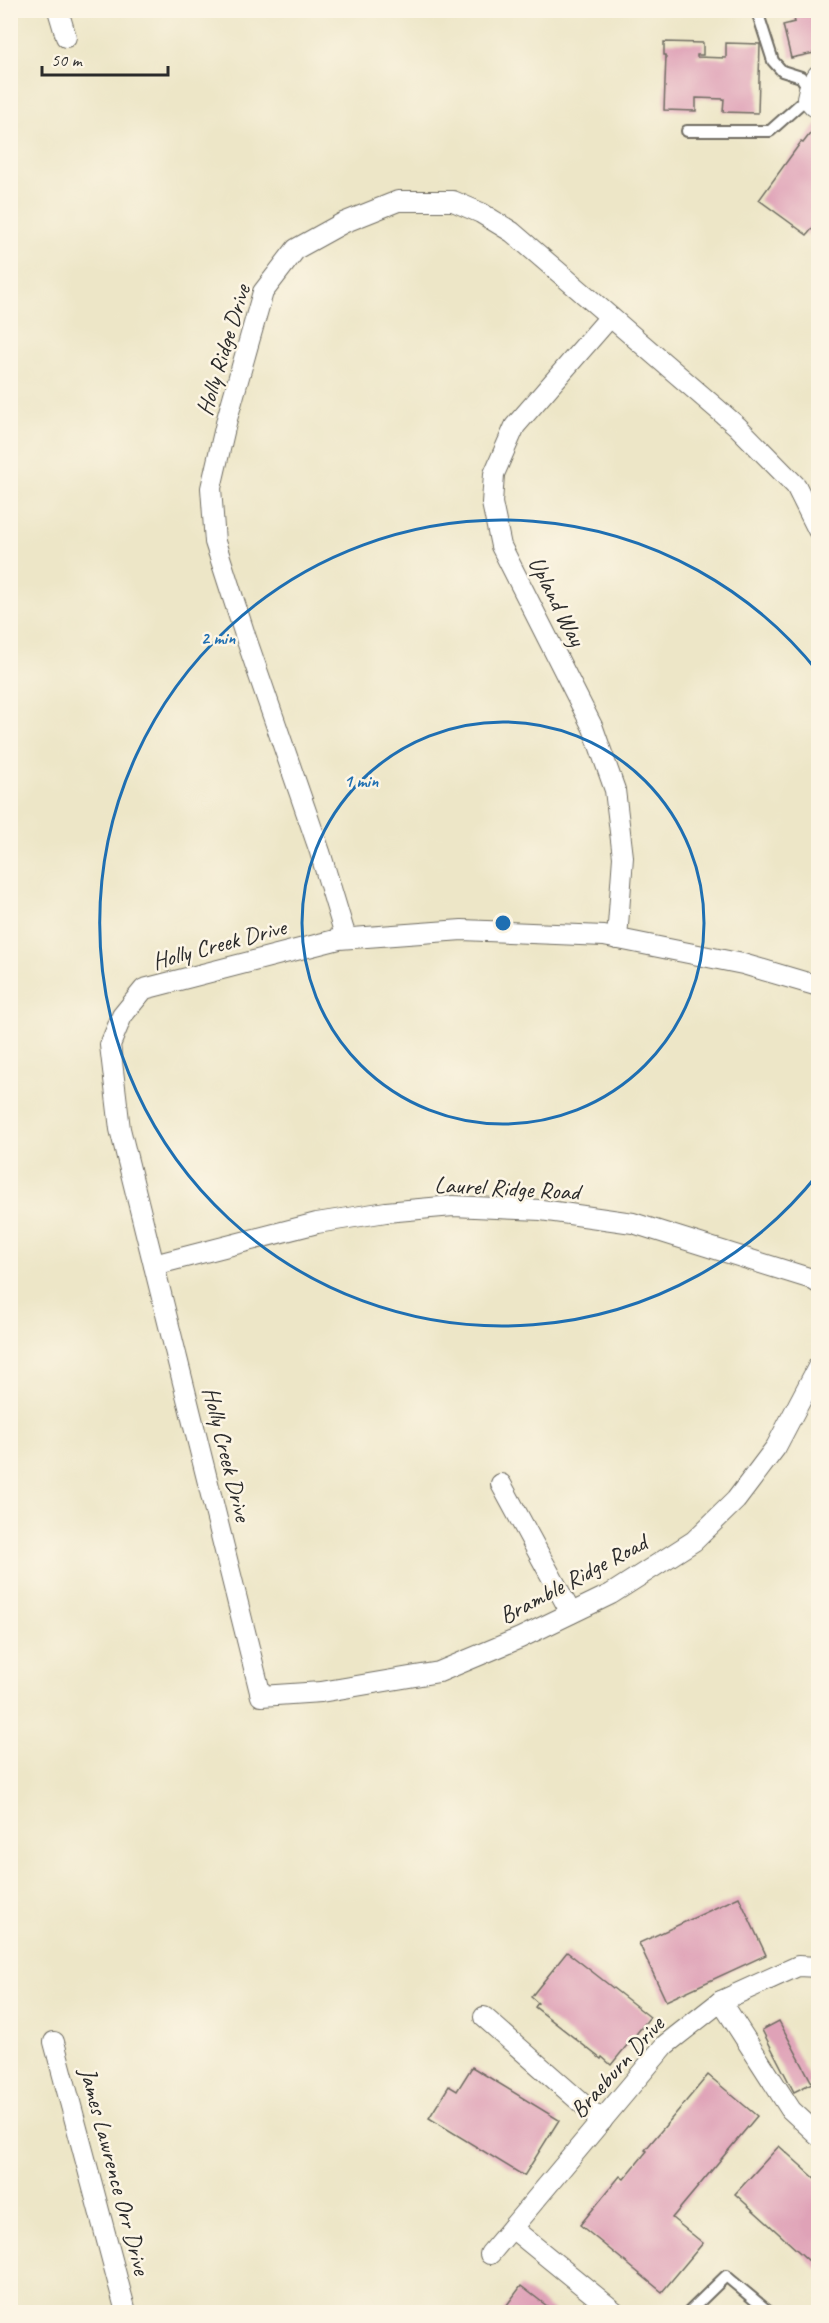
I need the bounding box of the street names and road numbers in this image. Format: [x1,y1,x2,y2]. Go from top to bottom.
street label: Holly Ridge Drive [189,279,258,419]
street label: Upland Way [522,551,593,652]
street label: Holly Creek Drive [149,911,291,976]
street label: Laurel Ridge Road [434,1169,584,1207]
street label: Holly Creek Drive [196,1384,259,1526]
street label: Bramble Ridge Road [494,1526,655,1630]
street label: Braeburn Drive [563,2008,672,2124]
street label: James Lawrence Orr Drive [73,2063,158,2280]

